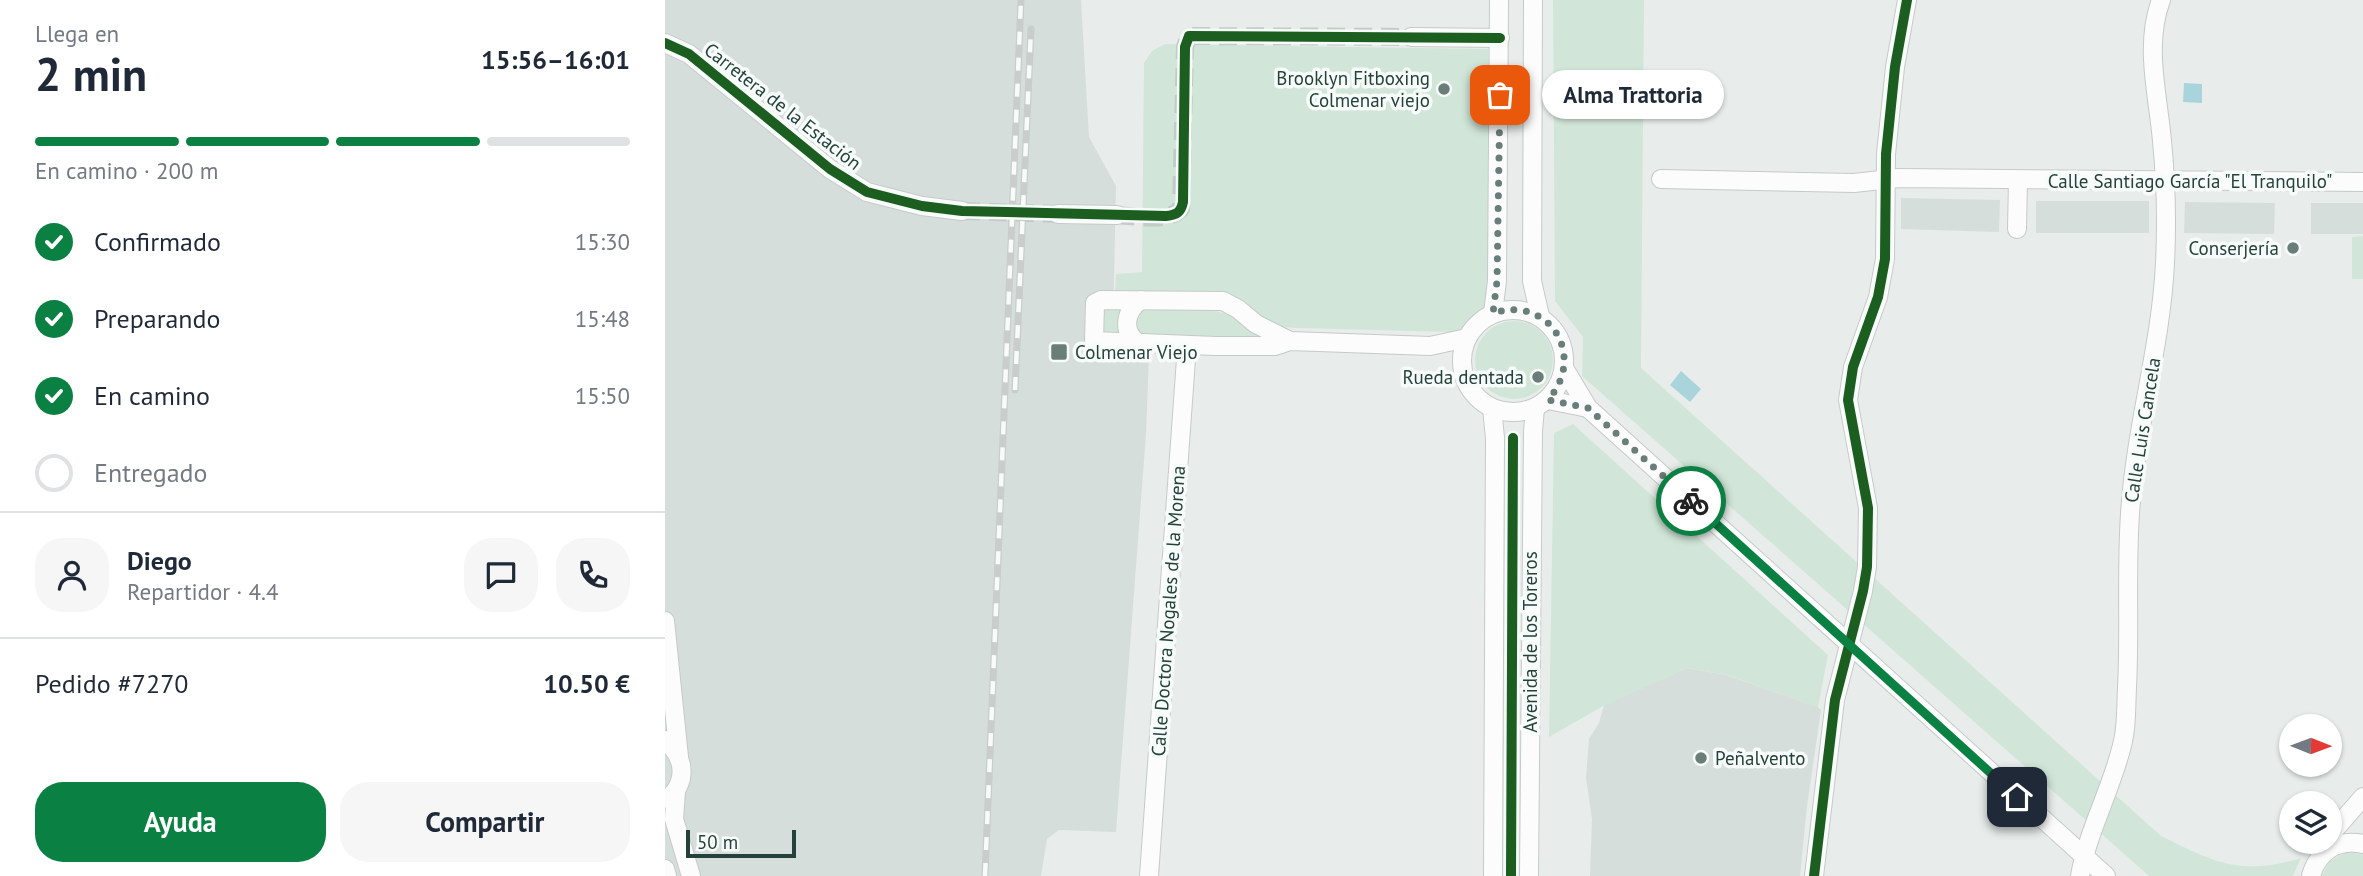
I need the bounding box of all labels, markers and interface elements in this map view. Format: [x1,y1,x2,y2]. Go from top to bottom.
text: Llega en [35,19,119,48]
street label: Carretera de la Estación [700,37,866,175]
text: 15:56–16:01 [481,43,630,76]
text: 2 min [35,44,147,104]
pin [1470,65,1530,125]
place label: Brooklyn Fitboxing Colmenar viejo [1276,66,1430,112]
callout: Alma Trattoria [1542,70,1724,119]
icon: bag [1481,76,1519,114]
text: Alma Trattoria [1563,80,1703,109]
marker: Brooklyn Fitboxing Colmenar viejo [1436,81,1452,97]
text: En camino · 200 m [35,156,218,185]
street label: Calle Santiago García "El Tranquilo" [2048,169,2332,193]
icon: check [35,223,73,261]
text: Confirmado [94,225,221,258]
text: 15:30 [575,227,630,256]
place label: Conserjería [2188,236,2279,260]
marker: Conserjería [2285,240,2301,256]
icon: check [35,300,73,338]
text: Preparando [94,302,221,335]
text: 15:48 [575,304,630,333]
place label: Colmenar Viejo [1075,340,1198,364]
marker: Colmenar Viejo [1049,342,1069,362]
street label: Calle Luis Cancela [2119,356,2165,504]
place label: Rueda dentada [1402,365,1524,389]
marker: Rueda dentada [1530,369,1546,385]
icon: check [35,377,73,415]
text: En camino [94,379,210,412]
text: 15:50 [575,381,630,410]
text: Entregado [94,456,208,489]
street label: Calle Doctora Nogales de la Morena [1146,465,1190,757]
courier [1656,466,1726,536]
icon: bike [1672,482,1710,520]
button: person [35,538,109,612]
button: chat [464,538,538,612]
button: phone [556,538,630,612]
text: Diego [127,544,192,577]
street label: Avenida de los Toreros [1518,551,1542,733]
text: Repartidor · 4.4 [127,577,279,606]
text: Pedido #7270 [35,667,188,700]
text: 10.50 € [543,667,630,700]
north arrow [2279,714,2341,777]
map controls [2279,714,2342,854]
place label: Peñalvento [1715,746,1805,770]
marker: Peñalvento [1693,750,1709,766]
pin [1987,767,2047,827]
icon: home [1998,778,2036,816]
button: Ayuda [35,782,326,862]
button: Compartir [340,782,630,862]
button: layers [2279,791,2342,854]
scale bar [686,827,796,859]
text: 50 m [697,830,738,854]

